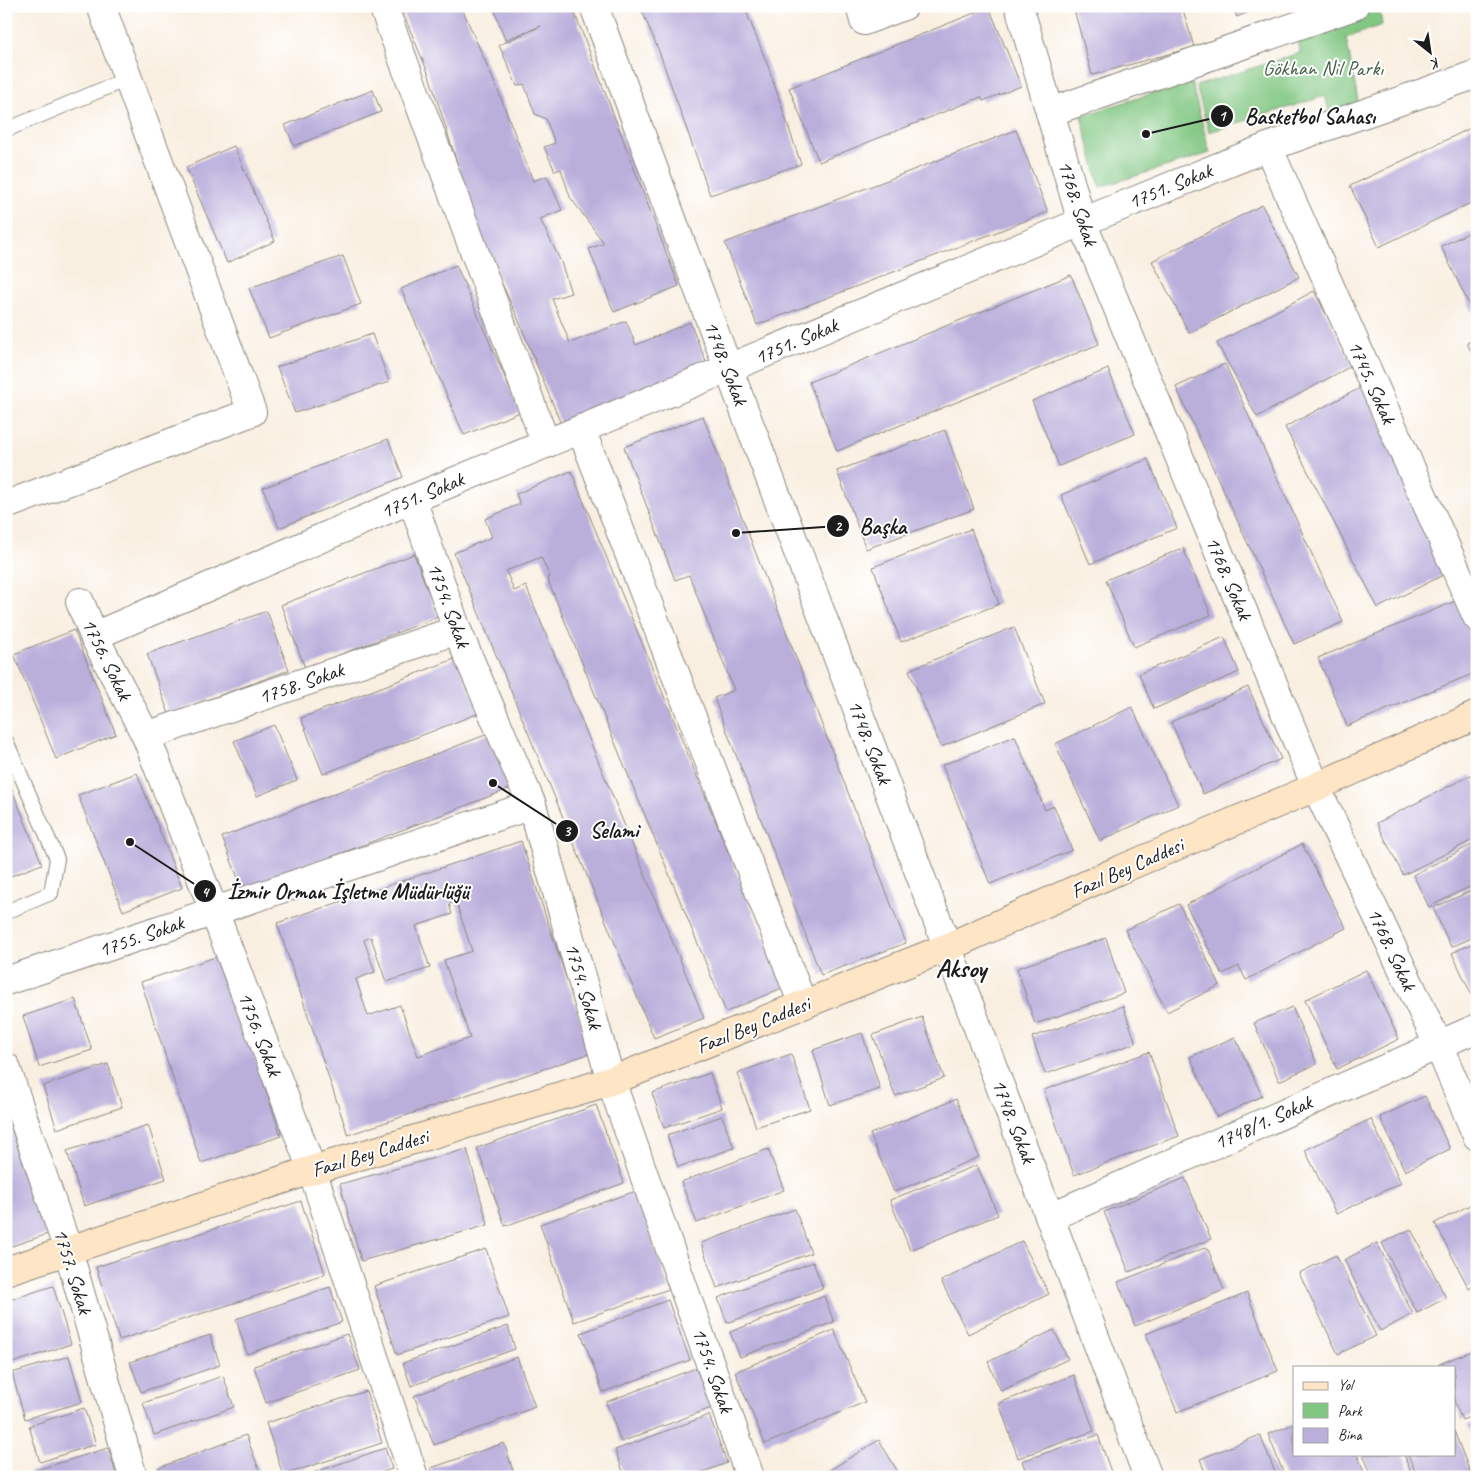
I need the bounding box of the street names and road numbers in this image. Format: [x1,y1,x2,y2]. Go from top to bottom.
street label: 1768. Sokak [1052,157,1104,250]
street label: 1751. Sokak [1124,157,1217,215]
street label: 1751. Sokak [750,311,843,370]
street label: 1748. Sokak [698,317,754,410]
street label: 1745. Sokak [1342,336,1402,429]
street label: 1751. Sokak [376,465,469,524]
street label: 1768. Sokak [1200,532,1259,625]
street label: 1754. Sokak [422,559,477,652]
street label: 1756. Sokak [76,614,139,706]
street label: 1758. Sokak [255,656,348,710]
street label: 1748. Sokak [842,696,898,789]
street label: Fazıl Bey Caddesi [1067,830,1190,904]
street label: 1768. Sokak [1362,904,1423,996]
street label: 1755. Sokak [95,909,188,963]
street label: 1754. Sokak [559,940,609,1033]
street label: 1756. Sokak [232,988,288,1081]
street label: Fazıl Bey Caddesi [692,989,816,1060]
street label: 1748. Sokak [986,1075,1042,1168]
street label: 1748/1. Sokak [1210,1088,1317,1155]
street label: Fazıl Bey Caddesi [309,1122,434,1183]
street label: 1757. Sokak [48,1225,99,1318]
street label: 1754. Sokak [686,1324,740,1417]

